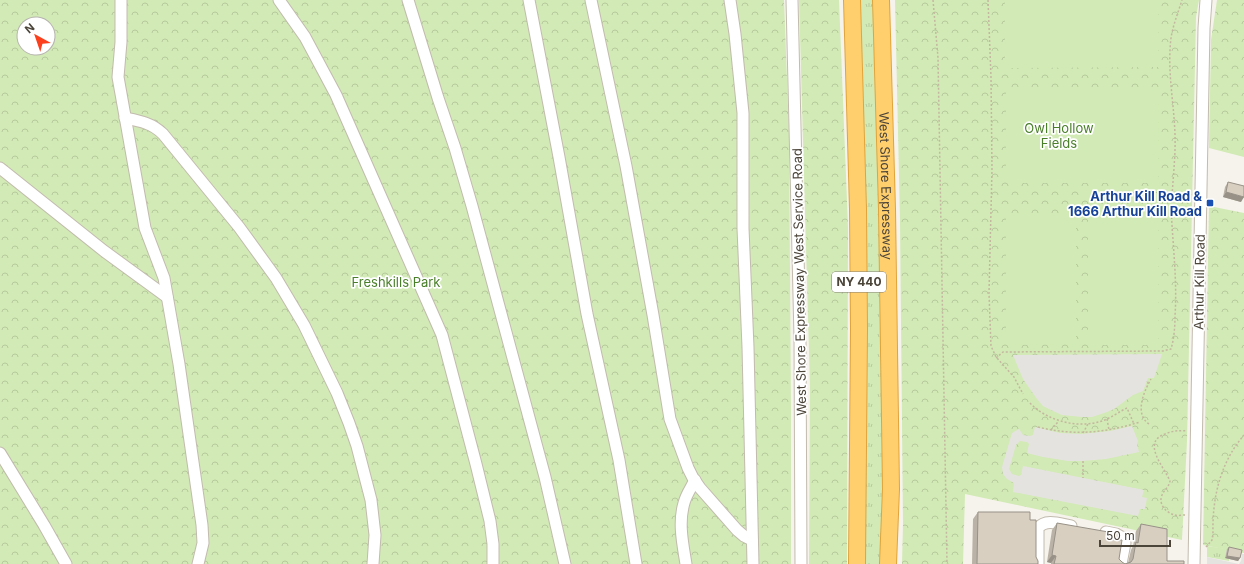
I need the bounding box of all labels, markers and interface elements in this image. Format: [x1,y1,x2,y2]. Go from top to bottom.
north arrow [16,16,56,56]
text: N [22,20,37,36]
street label: West Shore Expressway [876,112,896,260]
park label: Owl Hollow Fields [1024,120,1094,151]
street label: West Shore Expressway West Service Road [789,148,809,416]
place label: Arthur Kill Road & 1666 Arthur Kill Road [1068,188,1202,219]
marker: Arthur Kill Road & 1666 Arthur Kill Road [1205,198,1215,208]
street label: Arthur Kill Road [1190,234,1208,330]
road number: NY 440 [832,272,886,292]
park label: Freshkills Park [351,274,441,290]
scale bar [1100,522,1170,548]
text: 50 m [1106,528,1135,543]

